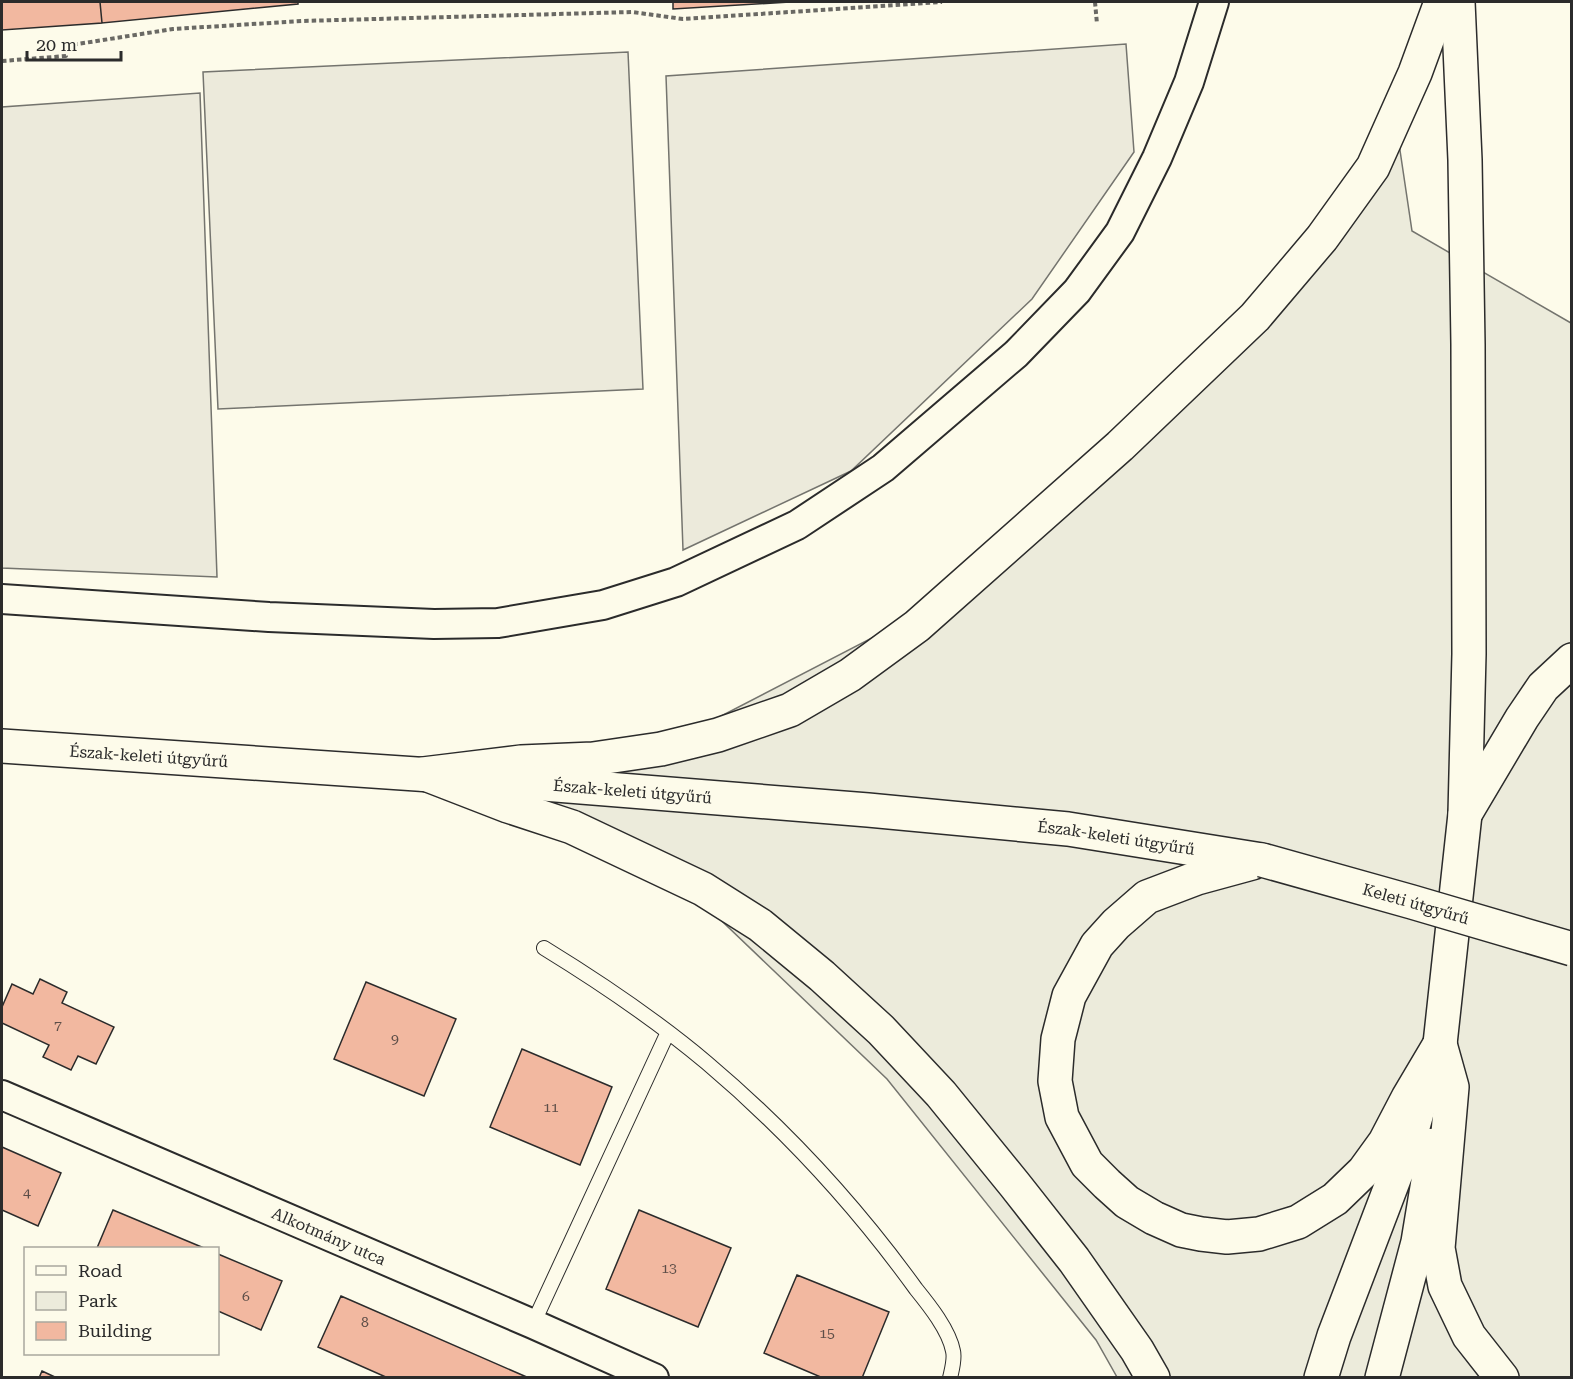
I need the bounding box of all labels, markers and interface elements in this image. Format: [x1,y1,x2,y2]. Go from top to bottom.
scale bar [27,24,122,62]
text: 20 m [36,34,77,55]
street label: Észak-keleti útgyűrű [69,742,229,771]
street label: Észak-keleti útgyűrű [553,776,713,807]
street label: Észak-keleti útgyűrű [1037,817,1196,859]
street label: Keleti útgyűrű [1360,880,1471,928]
house number: 7 [54,1017,62,1033]
house number: 9 [391,1031,399,1047]
house number: 11 [543,1099,559,1115]
house number: 4 [23,1184,31,1200]
street label: Alkotmány utca [269,1204,389,1269]
legend [24,1247,219,1355]
text: Road [78,1260,123,1281]
house number: 13 [661,1260,677,1276]
house number: 6 [242,1288,250,1304]
text: Park [78,1290,118,1311]
house number: 8 [361,1314,369,1330]
text: Building [78,1320,152,1341]
house number: 15 [819,1325,835,1341]

